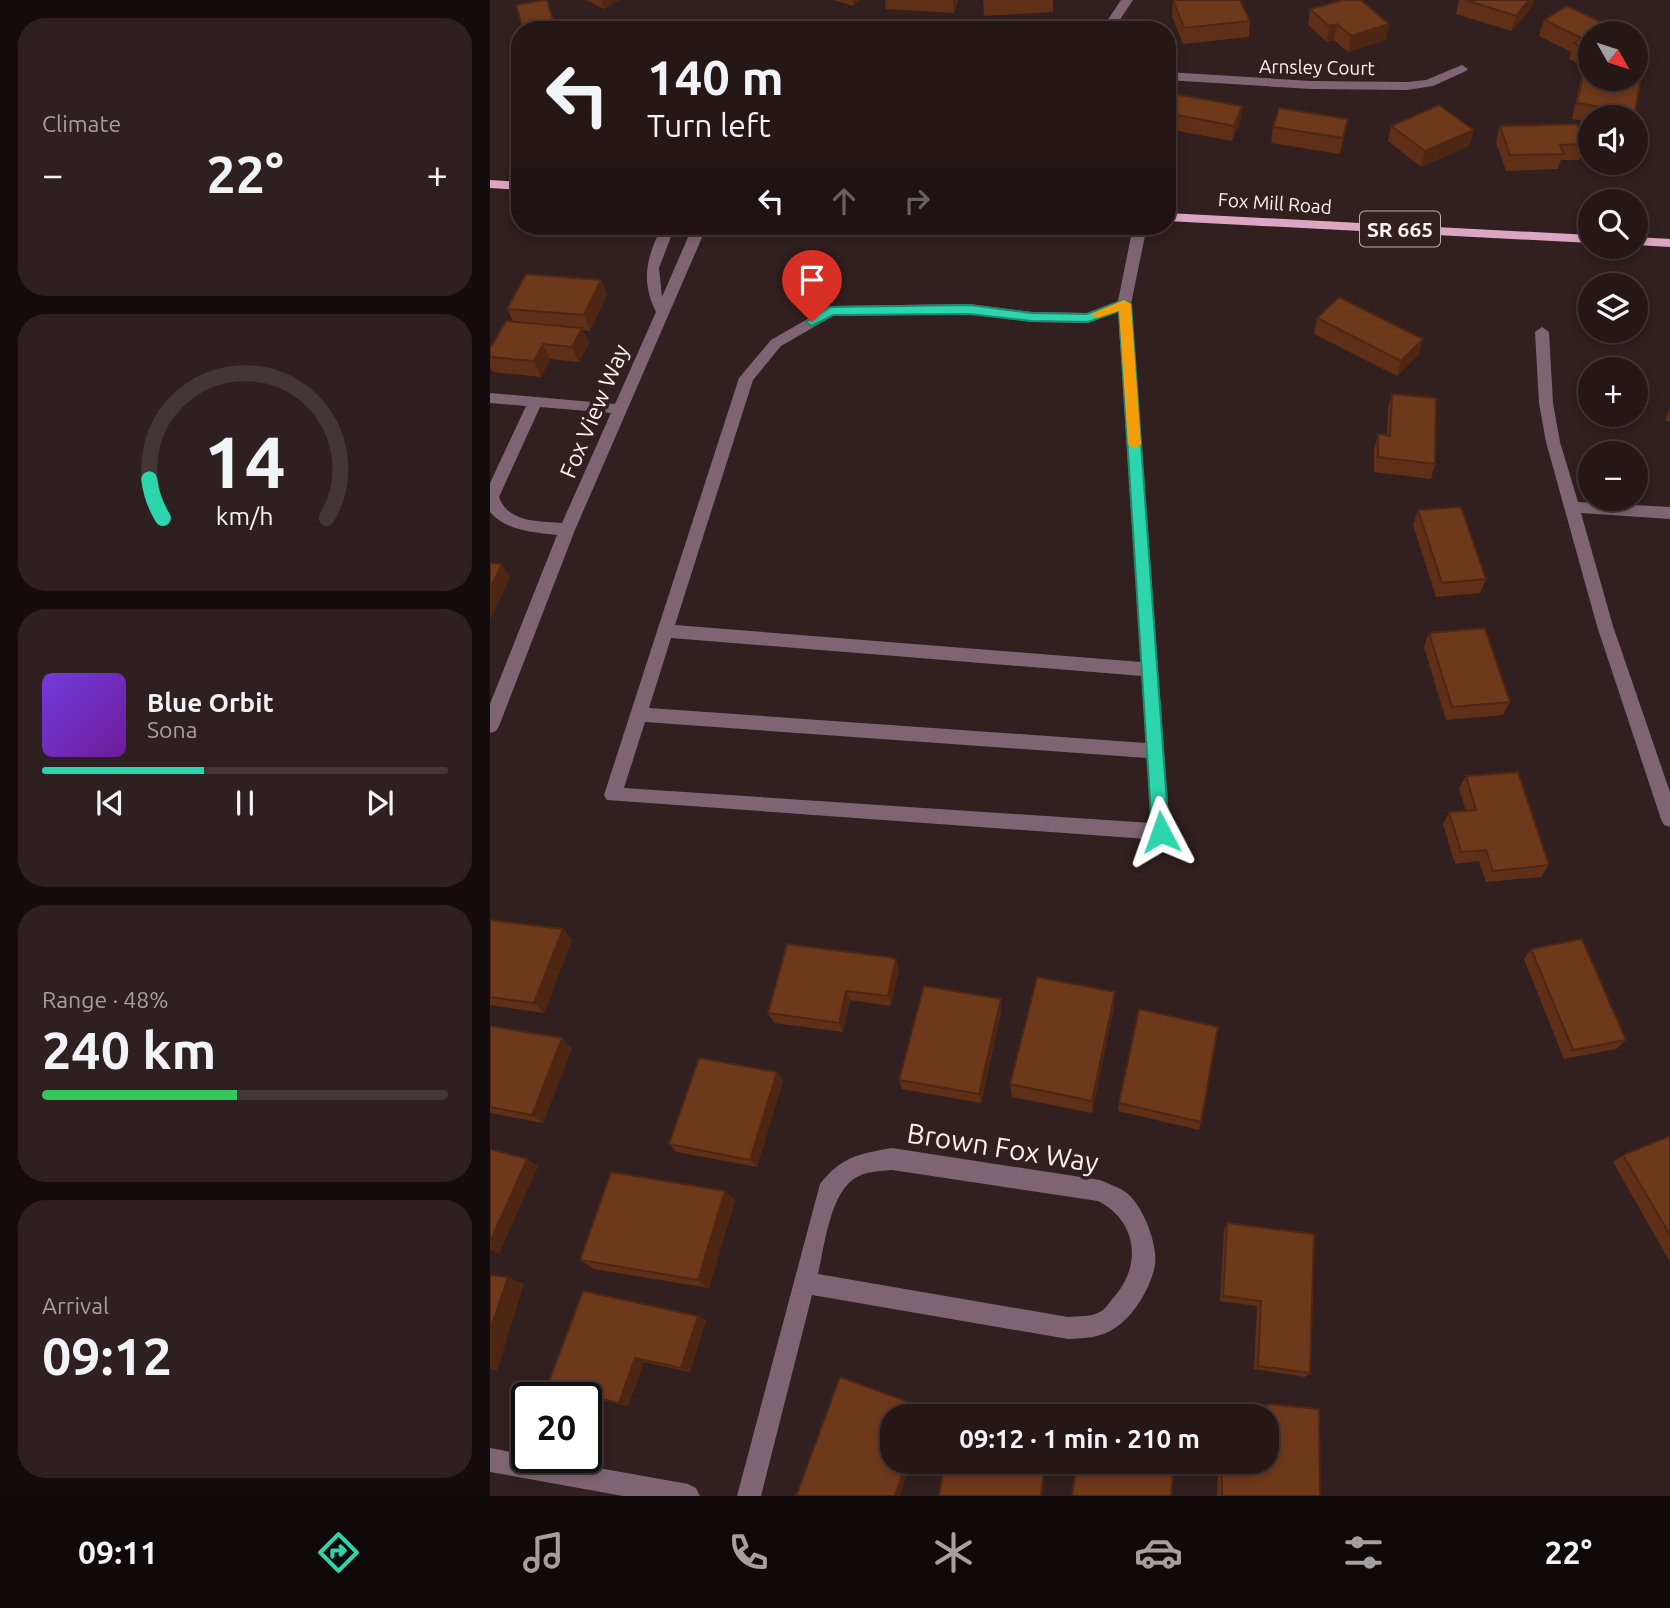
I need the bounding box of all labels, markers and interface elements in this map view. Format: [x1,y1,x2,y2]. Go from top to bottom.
north arrow [1578,21,1648,91]
map controls [1578,21,1648,511]
icon: left [532,49,623,140]
text: 140 m [647,49,784,104]
street label: Arnsley Court [1259,55,1376,79]
button: sound [1578,105,1648,175]
text: Turn left [647,107,771,143]
text: Climate [42,111,121,136]
text: 22° [206,145,284,203]
text: − [42,153,63,195]
text: + [427,153,448,195]
icon: left [752,182,790,220]
icon: ahead [825,182,863,220]
icon: right [898,182,936,220]
street label: Fox Mill Road [1217,188,1333,218]
button: search [1578,189,1648,259]
road number: SR 665 [1360,212,1440,246]
pin [782,250,842,322]
icon: arrive [793,261,831,299]
button: layers [1578,273,1648,343]
street label: Fox View Way [555,340,633,482]
button: + [1578,357,1648,427]
text: 14 [204,421,286,503]
button: − [1578,441,1648,511]
text: km/h [216,502,274,530]
text: Blue Orbit [147,688,274,717]
text: Sona [147,717,197,742]
icon: previous [91,784,129,822]
icon: pause [226,784,264,822]
icon: next [361,784,399,822]
position arrow [1124,795,1198,869]
text: Range · 48% [42,987,169,1012]
text: 240 km [42,1021,216,1079]
street label: Brown Fox Way [905,1117,1101,1177]
text: Arrival [42,1293,109,1318]
text: 09:12 [42,1327,172,1385]
speed limit sign: 20 [511,1382,602,1473]
text: 09:12 · 1 min · 210 m [959,1424,1200,1453]
icon: directions [314,1528,363,1577]
icon: music [519,1528,568,1577]
icon: phone [724,1528,773,1577]
icon: climate [929,1528,978,1577]
icon: car [1134,1528,1183,1577]
icon: filters [1339,1528,1388,1577]
text: 09:11 [78,1534,158,1570]
text: 22° [1545,1534,1592,1570]

